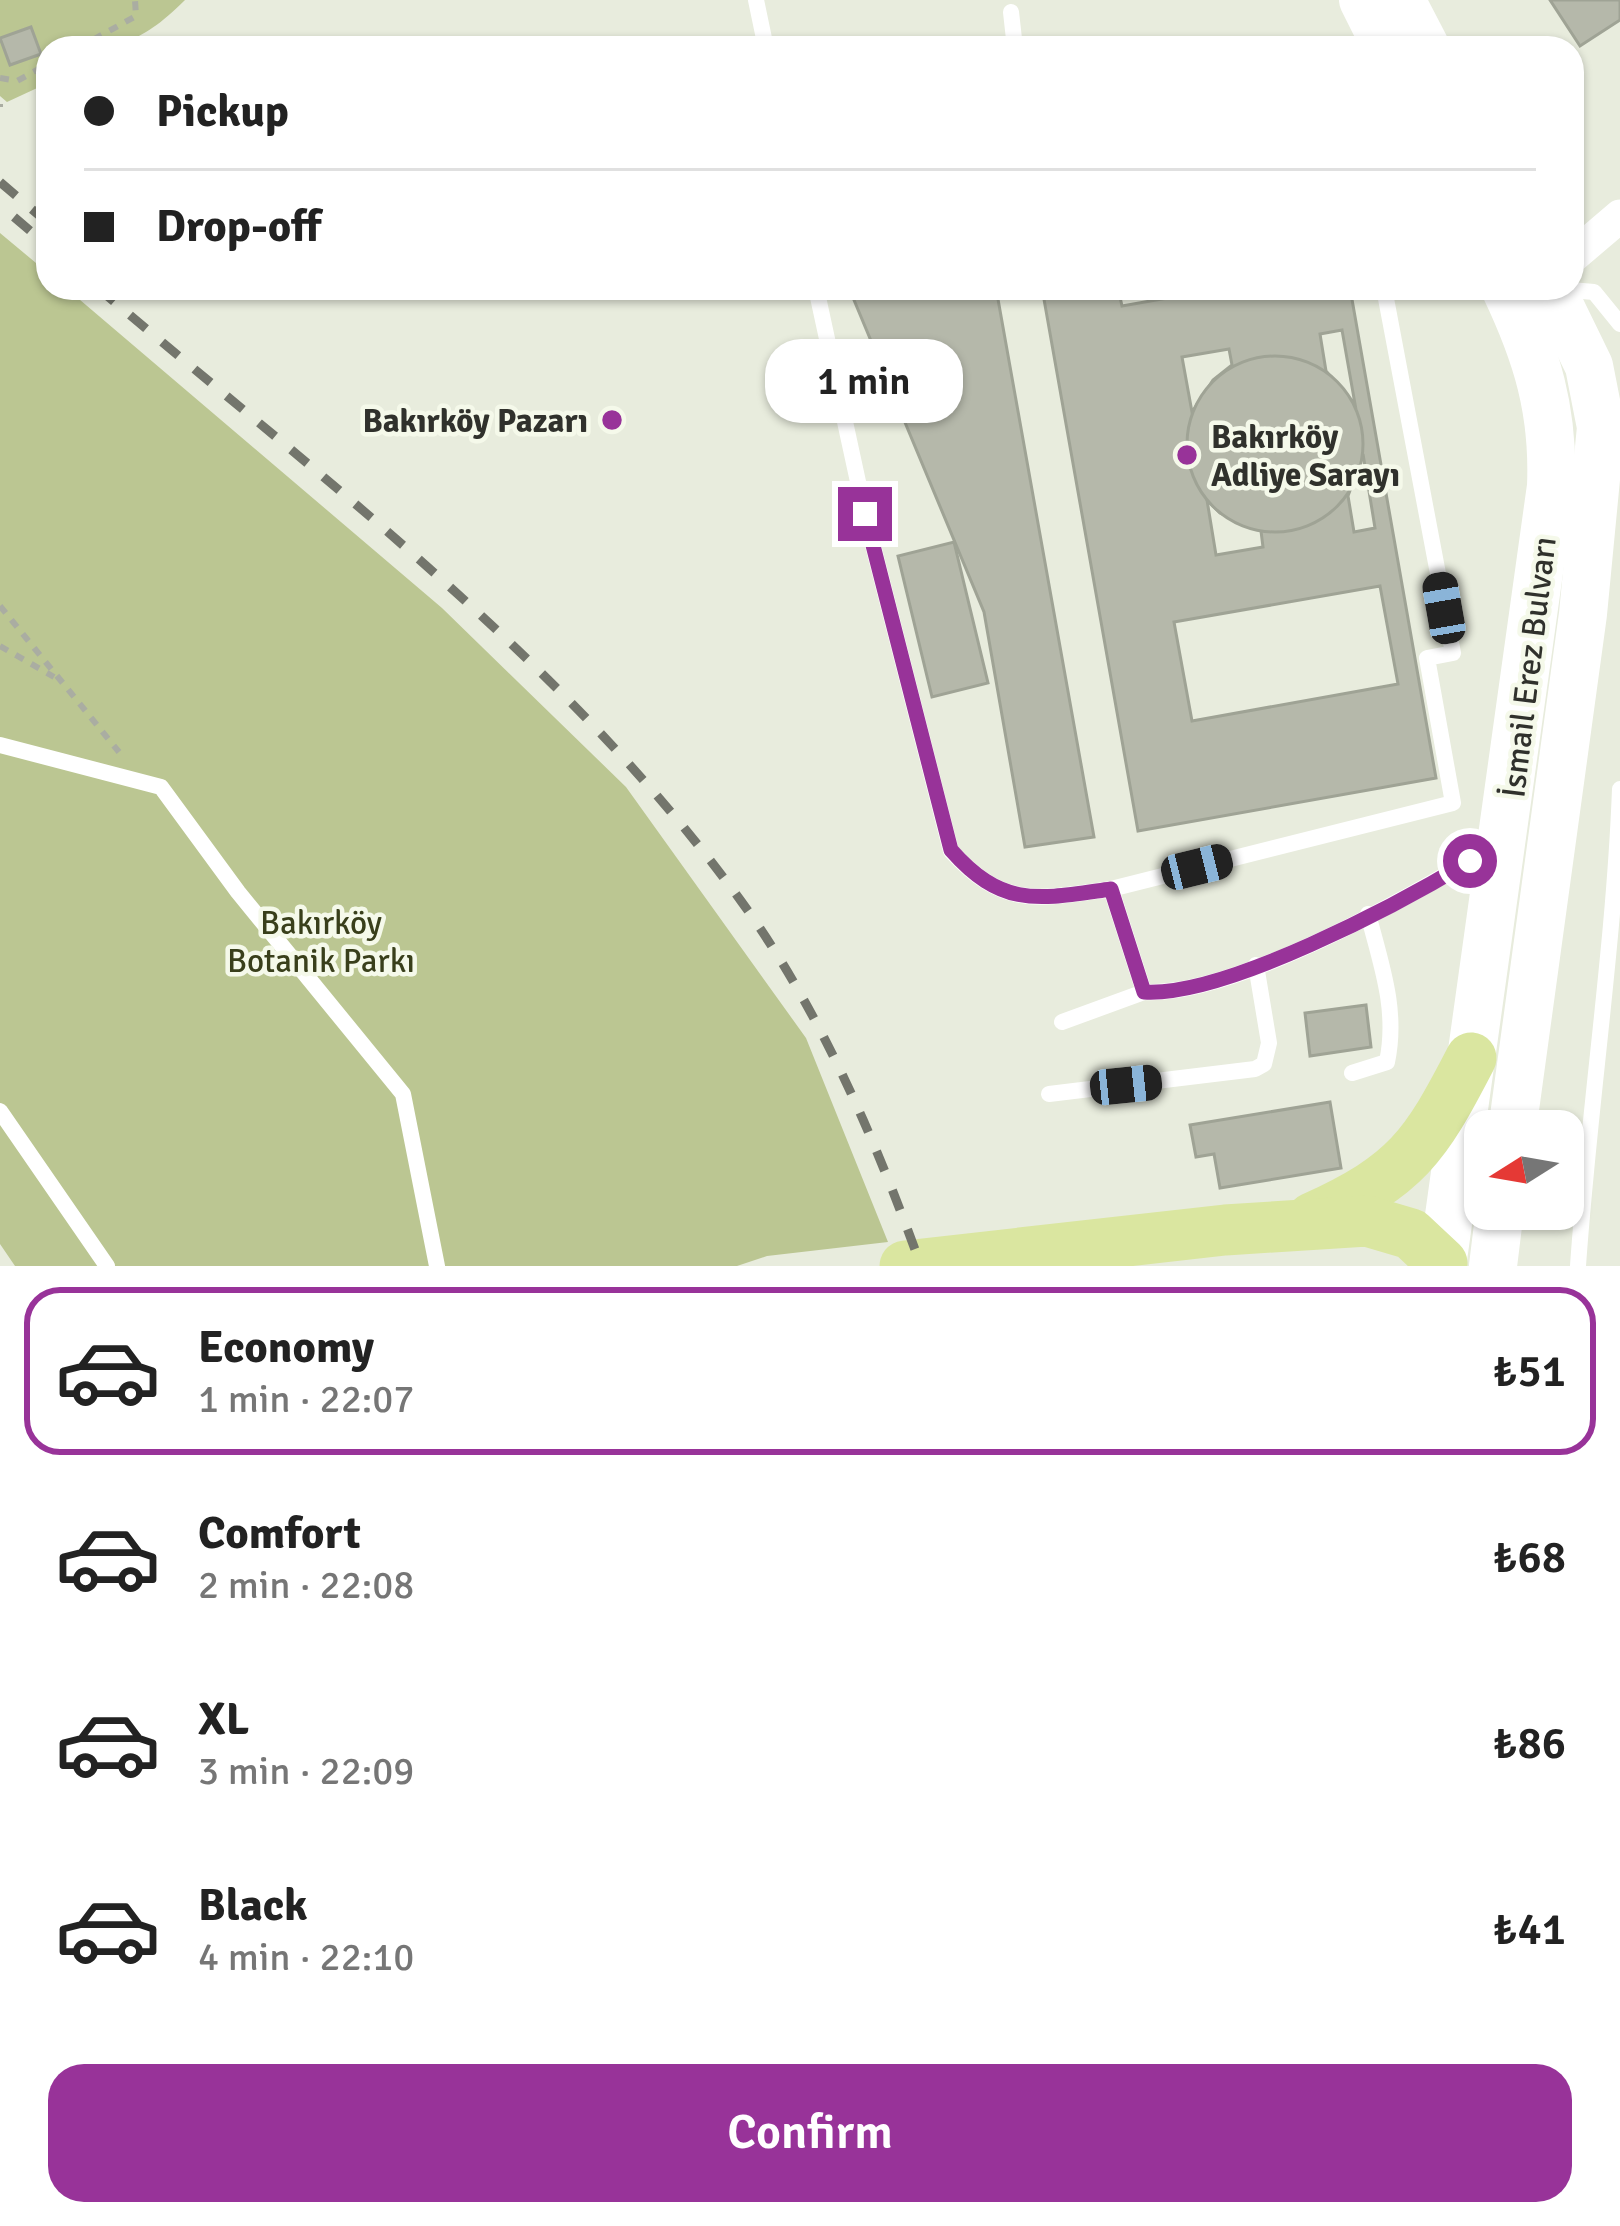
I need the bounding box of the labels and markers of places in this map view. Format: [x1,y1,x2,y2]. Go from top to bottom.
place label: Bakırköy Pazarı [362,401,588,442]
marker: Bakırköy Pazarı [599,407,625,433]
place label: Bakırköy Adliye Sarayı [1211,417,1400,496]
marker: Bakırköy Adliye Sarayı [1174,442,1200,468]

